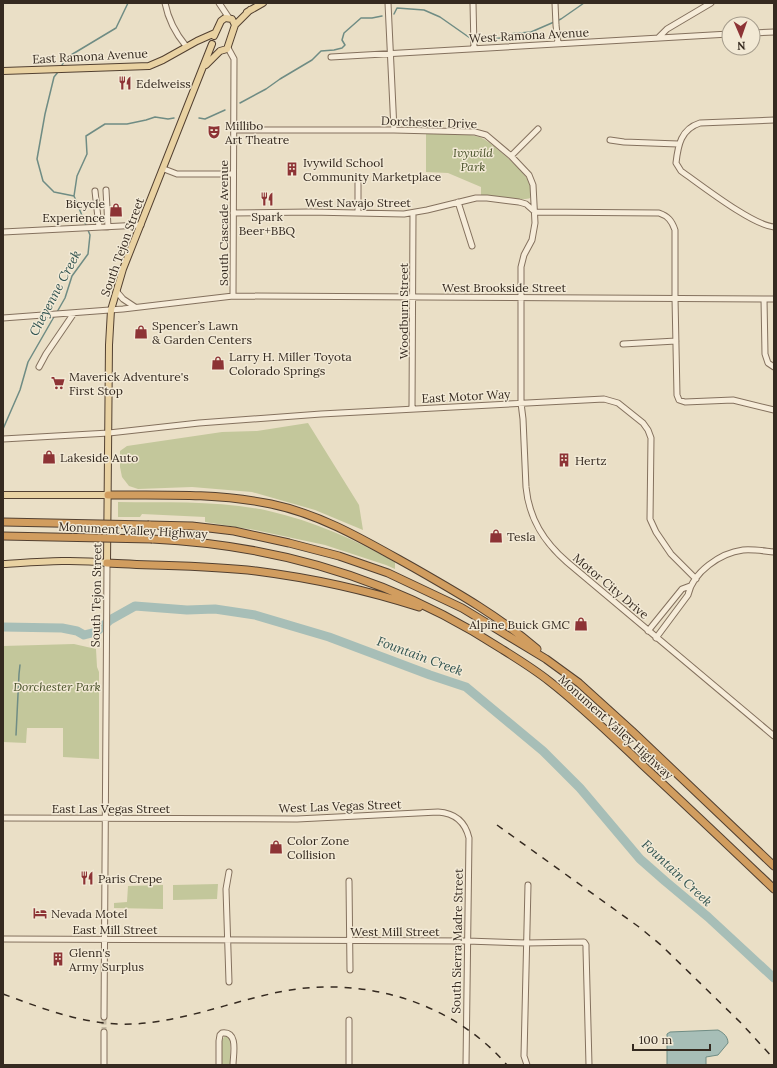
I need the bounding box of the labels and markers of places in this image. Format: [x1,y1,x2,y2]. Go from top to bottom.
restaurant icon: Edelweiss [117,75,133,91]
place label: Edelweiss [136,76,191,91]
place label: Millibo Art Theatre [224,118,290,147]
theatre icon: Millibo Art Theatre [206,124,222,140]
place label: Ivywild School Community Marketplace [303,155,442,184]
building icon: Ivywild School Community Marketplace [284,161,300,177]
restaurant icon: Spark Beer+BBQ [259,191,275,207]
place label: Bicycle Experience [42,196,105,225]
shop icon: Bicycle Experience [108,202,124,218]
place label: Spark Beer+BBQ [239,209,296,238]
place label: Spencer’s Lawn & Garden Centers [152,318,252,347]
shop icon: Spencer’s Lawn & Garden Centers [133,324,149,340]
place label: Larry H. Miller Toyota Colorado Springs [229,349,352,378]
shop icon: Larry H. Miller Toyota Colorado Springs [210,355,226,371]
place label: Maverick Adventure's First Stop [69,369,189,398]
supermarket icon: Maverick Adventure's First Stop [50,375,66,391]
shop icon: Lakeside Auto [41,449,57,465]
place label: Lakeside Auto [60,450,138,465]
building icon: Hertz [556,452,572,468]
place label: Hertz [575,453,607,468]
shop icon: Tesla [488,528,504,544]
place label: Tesla [507,529,536,544]
shop icon: Alpine Buick GMC [573,616,589,632]
place label: Alpine Buick GMC [468,617,571,632]
place label: Color Zone Collision [287,833,350,862]
shop icon: Color Zone Collision [268,839,284,855]
restaurant icon: Paris Crepe [79,870,95,886]
place label: Paris Crepe [98,871,163,886]
hotel icon: Nevada Motel [32,905,48,921]
place label: Nevada Motel [51,906,128,921]
place label: Glenn's Army Surplus [68,945,145,974]
building icon: Glenn's Army Surplus [50,951,66,967]

